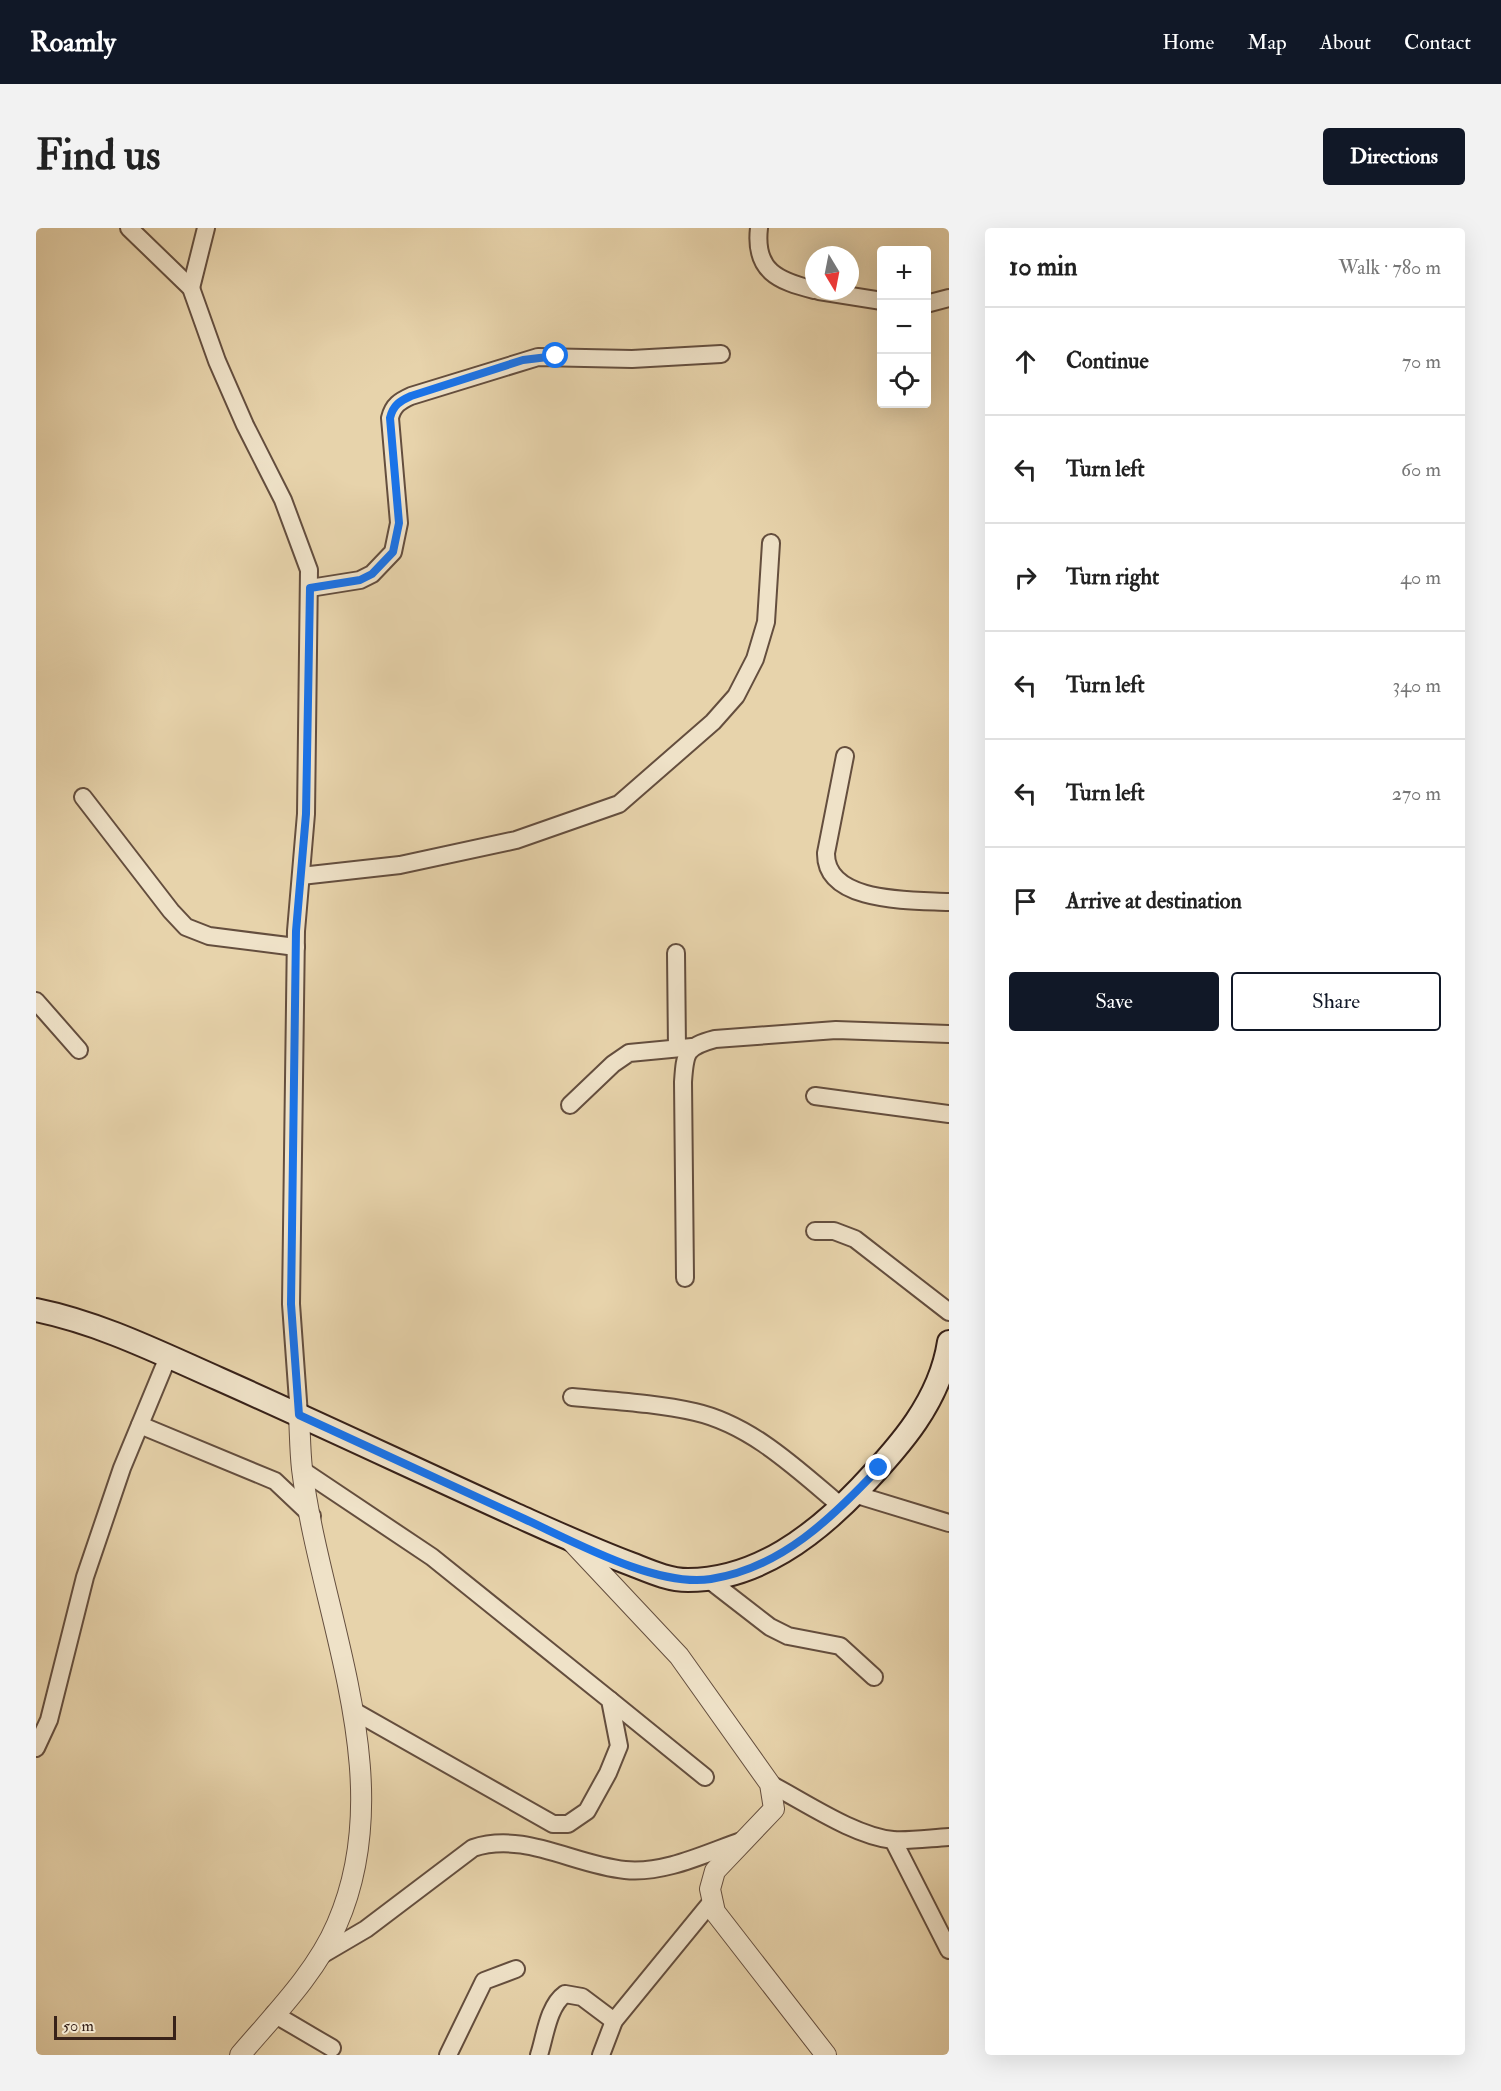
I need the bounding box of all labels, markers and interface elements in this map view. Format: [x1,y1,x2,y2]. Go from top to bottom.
text: Roamly [30,25,116,60]
text: Home [1162,29,1214,56]
text: Map [1247,29,1287,56]
text: About [1320,29,1371,56]
text: Contact [1404,29,1471,56]
button: Directions [1323,128,1465,185]
text: Find us [36,130,160,182]
north arrow [805,246,859,300]
map controls [877,246,931,408]
button: + [877,246,931,300]
text: 10 min [1009,251,1077,283]
text: Walk · 780 m [1339,255,1441,280]
button: − [877,300,931,354]
route start [542,342,568,368]
icon: ahead [1009,345,1042,378]
text: Continue [1066,347,1149,375]
text: 70 m [1402,349,1441,374]
button: locate [877,354,931,408]
icon: left [1009,453,1042,486]
text: Turn left [1066,455,1145,483]
text: 60 m [1401,457,1441,482]
icon: right [1009,561,1042,594]
text: Turn right [1066,563,1159,591]
text: 40 m [1400,565,1441,590]
icon: left [1009,669,1042,702]
text: Turn left [1066,671,1145,699]
text: 340 m [1393,673,1441,698]
icon: left [1009,777,1042,810]
text: Turn left [1066,779,1145,807]
text: 270 m [1392,781,1441,806]
icon: arrive [1009,885,1042,918]
text: Arrive at destination [1066,887,1242,915]
button: Save [1009,972,1219,1031]
button: Share [1231,972,1441,1031]
route end [865,1454,891,1480]
scale bar [54,2013,176,2040]
text: 50 m [63,2016,94,2036]

